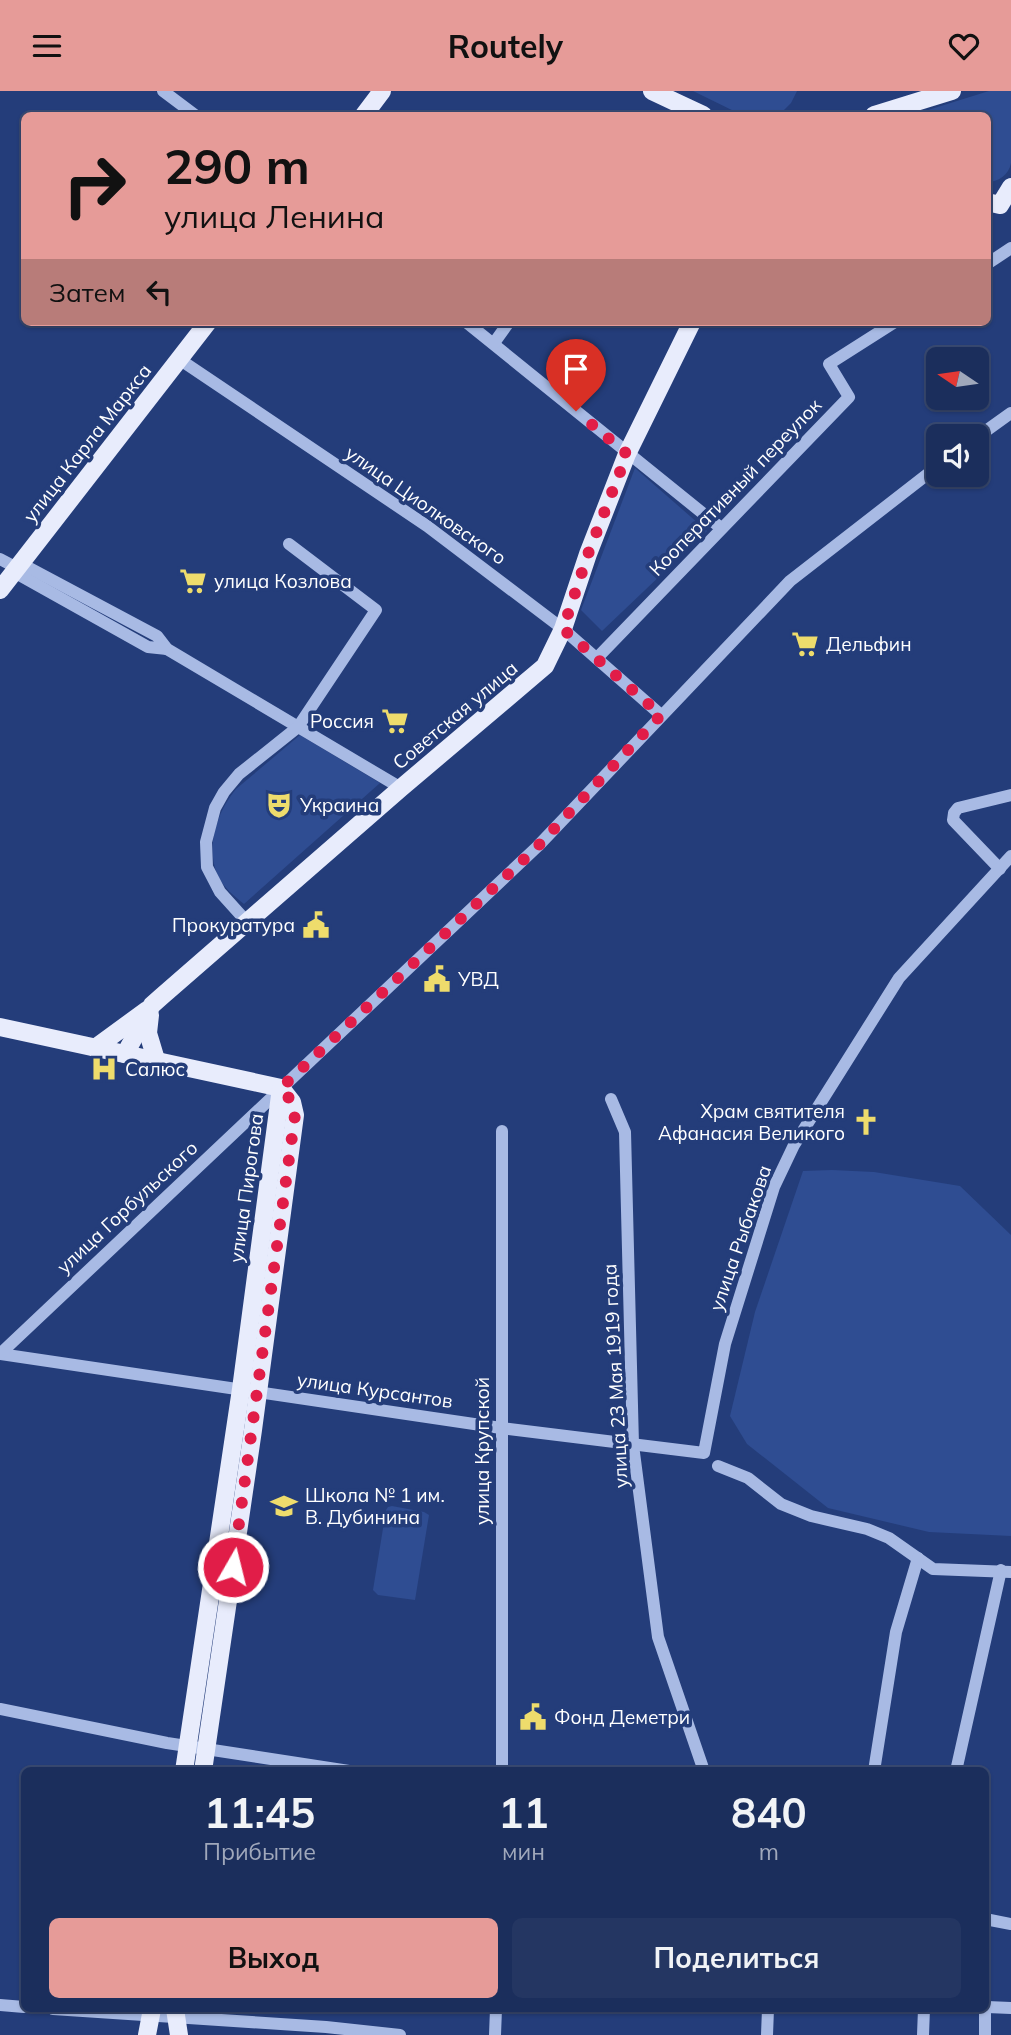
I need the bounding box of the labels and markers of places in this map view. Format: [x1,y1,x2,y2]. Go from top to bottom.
pin [546,339,606,411]
supermarket icon: улица Козлова [178,566,208,596]
place label: улица Козлова [214,569,352,593]
supermarket icon: Дельфин [790,629,820,659]
place label: Дельфин [826,632,912,656]
supermarket icon: Россия [380,706,410,736]
place label: Россия [310,709,374,733]
theatre icon: Украина [264,790,294,820]
place label: Украина [299,793,379,817]
public building icon: Прокуратура [301,910,331,940]
place label: Прокуратура [172,913,295,937]
public building icon: УВД [422,964,452,994]
place label: УВД [457,967,499,991]
hospital icon: Салюс [89,1054,119,1084]
place label: Салюс [125,1057,185,1081]
place label: Храм святителя Афанасия Великого [658,1099,845,1145]
church icon: Храм святителя Афанасия Великого [851,1107,881,1137]
place label: Школа № 1 им. В. Дубинина [305,1483,445,1529]
school or university icon: Школа № 1 им. В. Дубинина [269,1491,299,1521]
public building icon: Фонд Деметри [518,1702,548,1732]
place label: Фонд Деметри [554,1705,690,1729]

